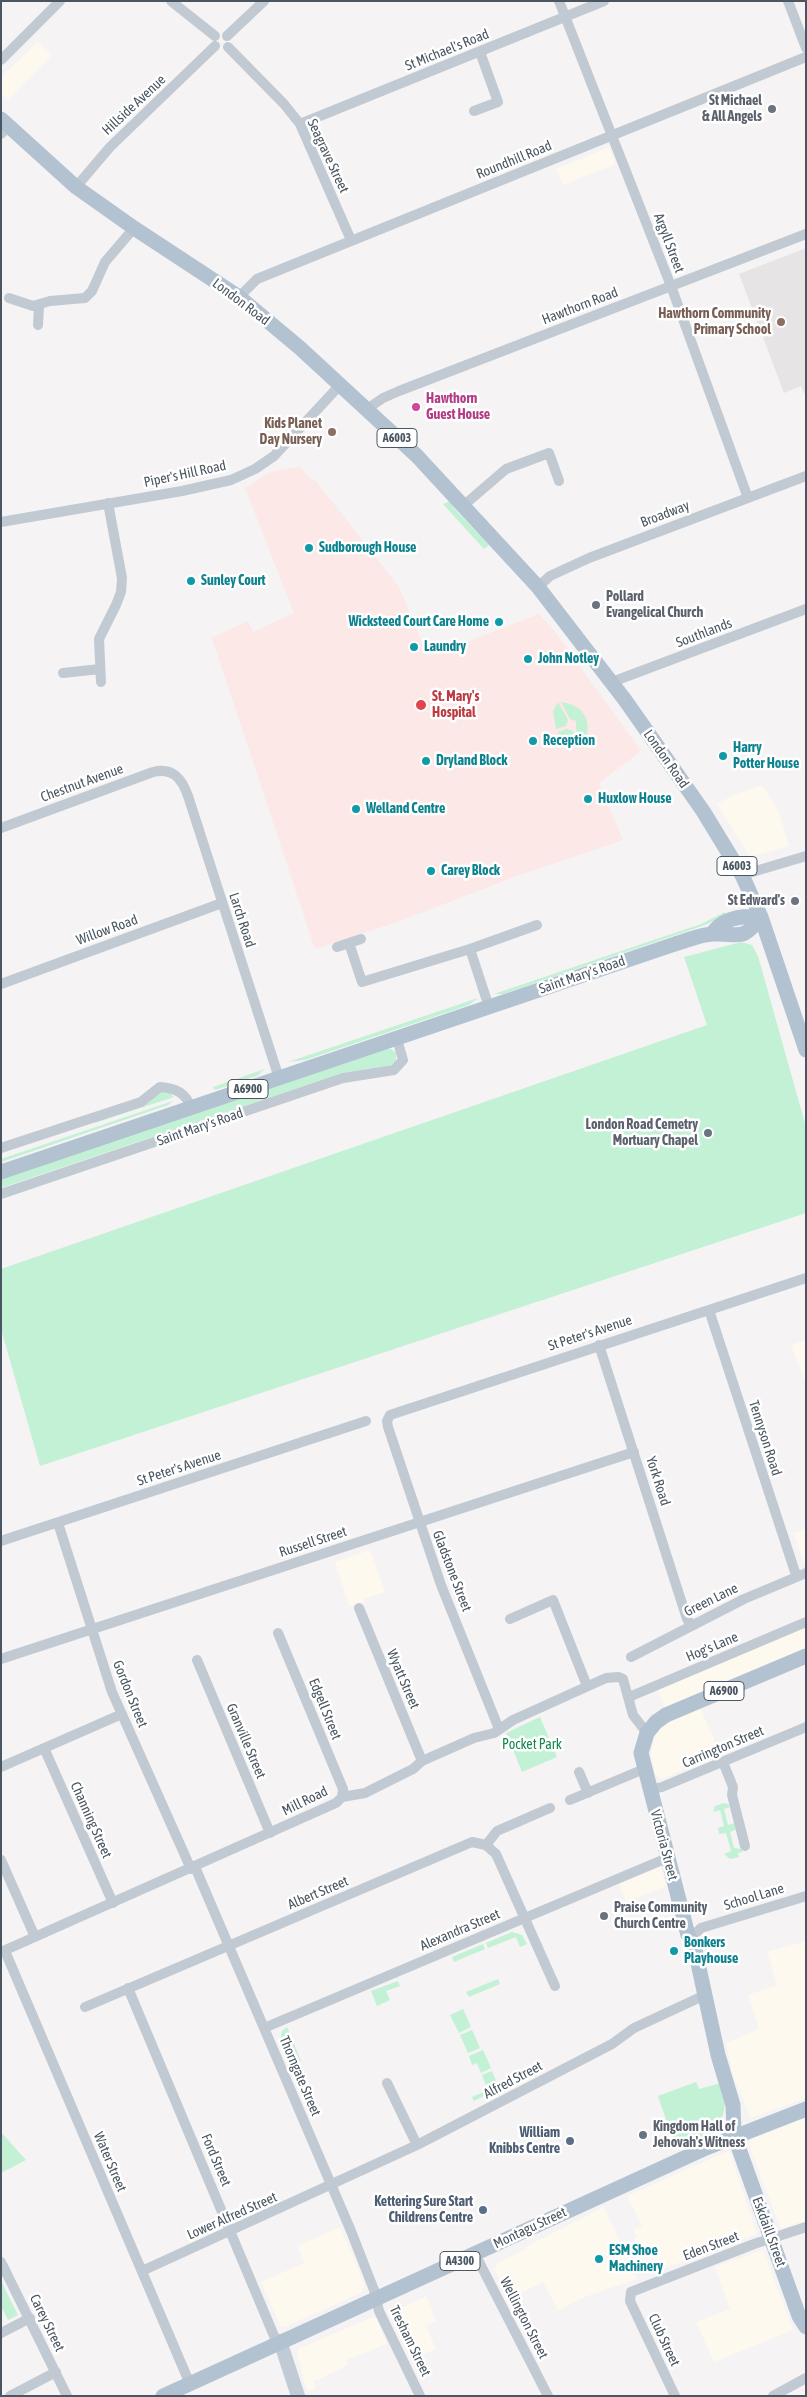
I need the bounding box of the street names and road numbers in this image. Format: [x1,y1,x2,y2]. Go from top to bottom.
street label: St Michael's Road [403,26,491,74]
street label: Hillside Avenue [99,71,169,139]
street label: Seagrave Street [304,116,352,196]
street label: Roundhill Road [474,137,554,183]
street label: Argyll Street [650,211,688,275]
street label: London Road [209,275,273,329]
street label: Hawthorn Road [540,284,620,328]
road number: A6003 [377,428,417,448]
street label: Piper's Hill Road [142,457,228,491]
street label: Broadway [638,497,692,531]
street label: Southlands [674,615,734,651]
street label: London Road [640,727,692,791]
street label: Chestnut Avenue [38,760,126,806]
road number: A6003 [717,856,757,876]
street label: Larch Road [225,890,259,950]
street label: Willow Road [74,911,140,949]
street label: Saint Mary's Road [537,952,627,998]
road number: A6900 [228,1080,268,1098]
street label: Saint Mary's Road [155,1104,245,1150]
street label: St Peter's Avenue [546,1312,634,1354]
street label: Tennyson Road [745,1398,785,1478]
street label: St Peter's Avenue [135,1447,223,1489]
street label: York Road [642,1454,674,1508]
street label: Russell Street [277,1523,349,1561]
street label: Gladstone Street [429,1528,475,1614]
street label: Green Lane [681,1580,741,1620]
street label: Hog's Lane [683,1629,741,1665]
street label: Wyatt Street [383,1647,423,1711]
street label: Gordon Street [109,1658,151,1730]
street label: Edgell Street [305,1676,345,1742]
road number: A6900 [704,1682,744,1700]
street label: Granville Street [223,1701,269,1781]
street label: Carrington Street [680,1722,766,1772]
street label: Channing Street [67,1779,115,1861]
street label: Mill Road [279,1783,331,1819]
street label: Victoria Street [647,1808,681,1882]
street label: Albert Street [285,1873,351,1913]
street label: School Lane [722,1880,786,1914]
street label: Alexandra Street [417,1906,503,1954]
street label: Thorngate Street [276,2033,324,2119]
street label: Alfred Street [481,2058,545,2102]
street label: Water Street [90,2130,130,2194]
street label: Ford Street [197,2131,235,2189]
street label: Lower Alfred Street [184,2189,280,2243]
street label: Eskdaill Street [749,2195,789,2269]
street label: Montagu Street [491,2204,569,2252]
street label: Eden Street [681,2228,741,2264]
road number: A4300 [440,2252,480,2270]
street label: Wellington Street [496,2274,552,2362]
street label: Carey Street [26,2292,68,2354]
street label: Tresham Street [386,2303,434,2379]
street label: Club Street [645,2311,683,2369]

